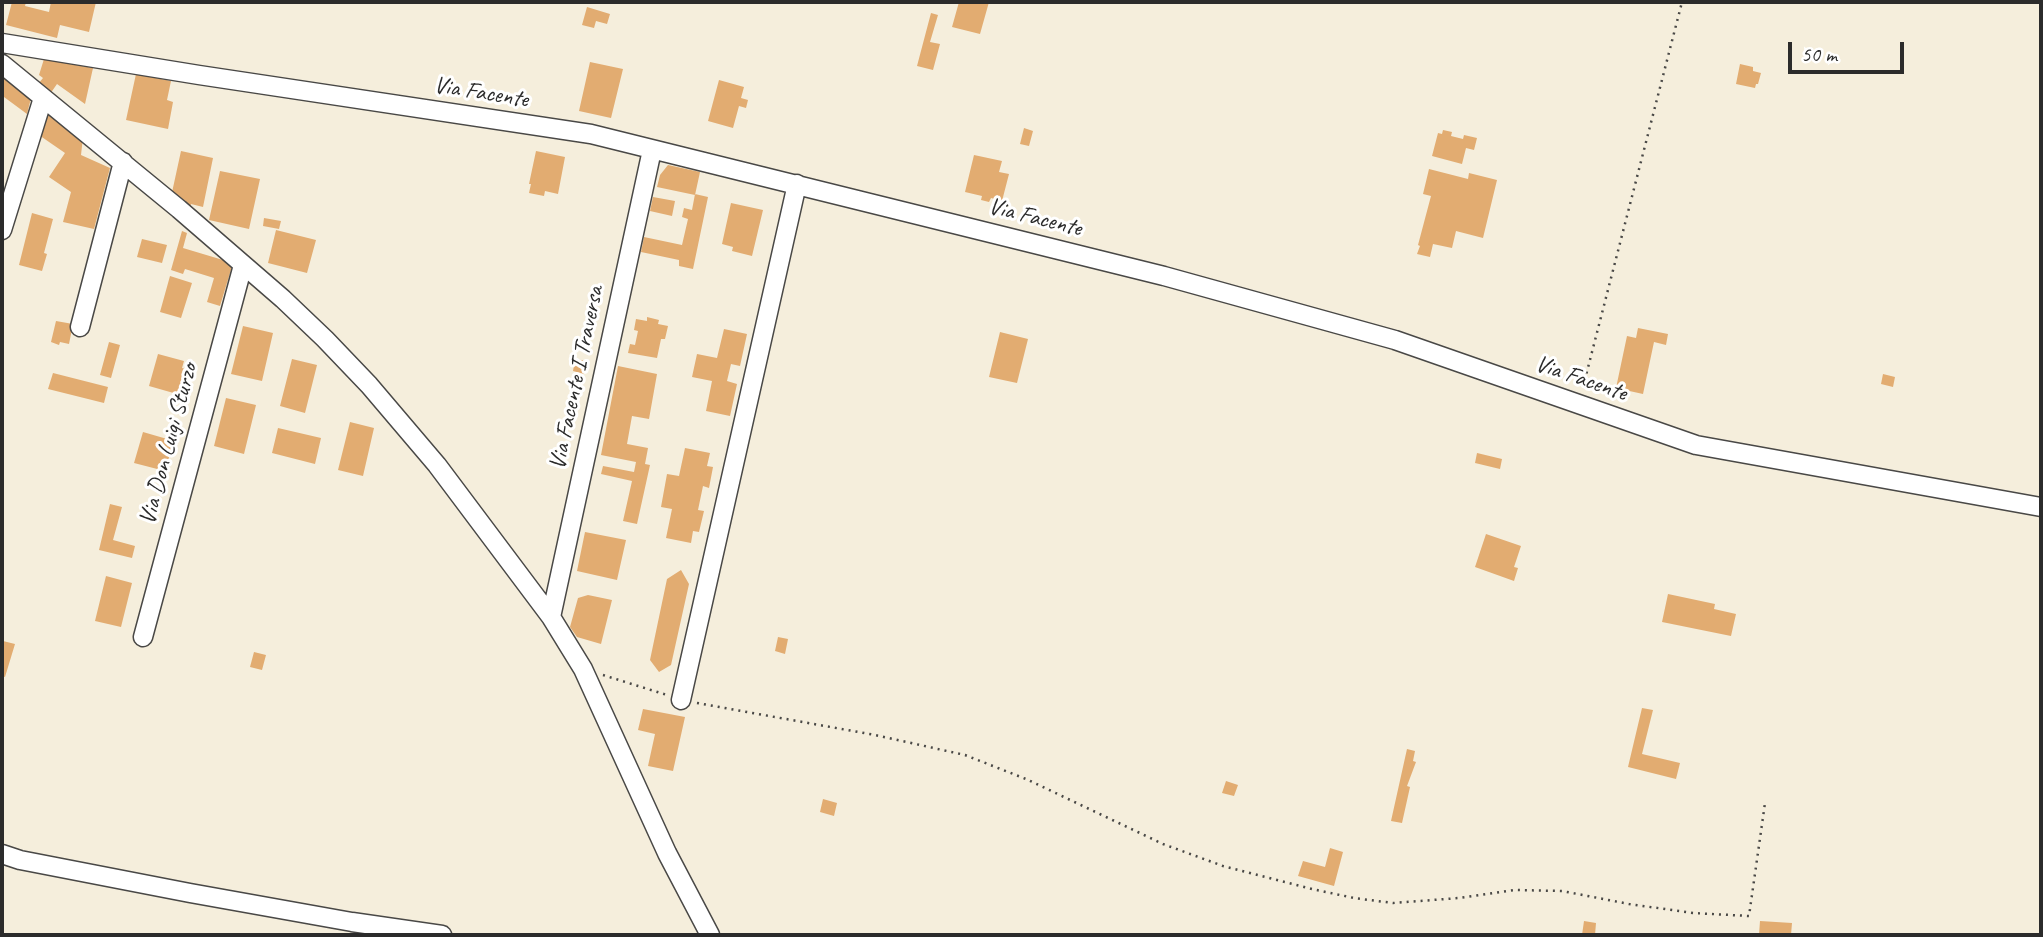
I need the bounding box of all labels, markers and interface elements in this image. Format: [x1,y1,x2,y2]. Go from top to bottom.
scale bar [1791,28,1906,72]
text: 50 m [1801,41,1837,67]
street label: Via Facente [432,71,530,115]
street label: Via Facente [985,193,1085,243]
street label: Via Facente I Traversa [543,284,611,472]
street label: Via Facente [1531,350,1631,408]
street label: Via Don Luigi Sturzo [134,360,204,528]

